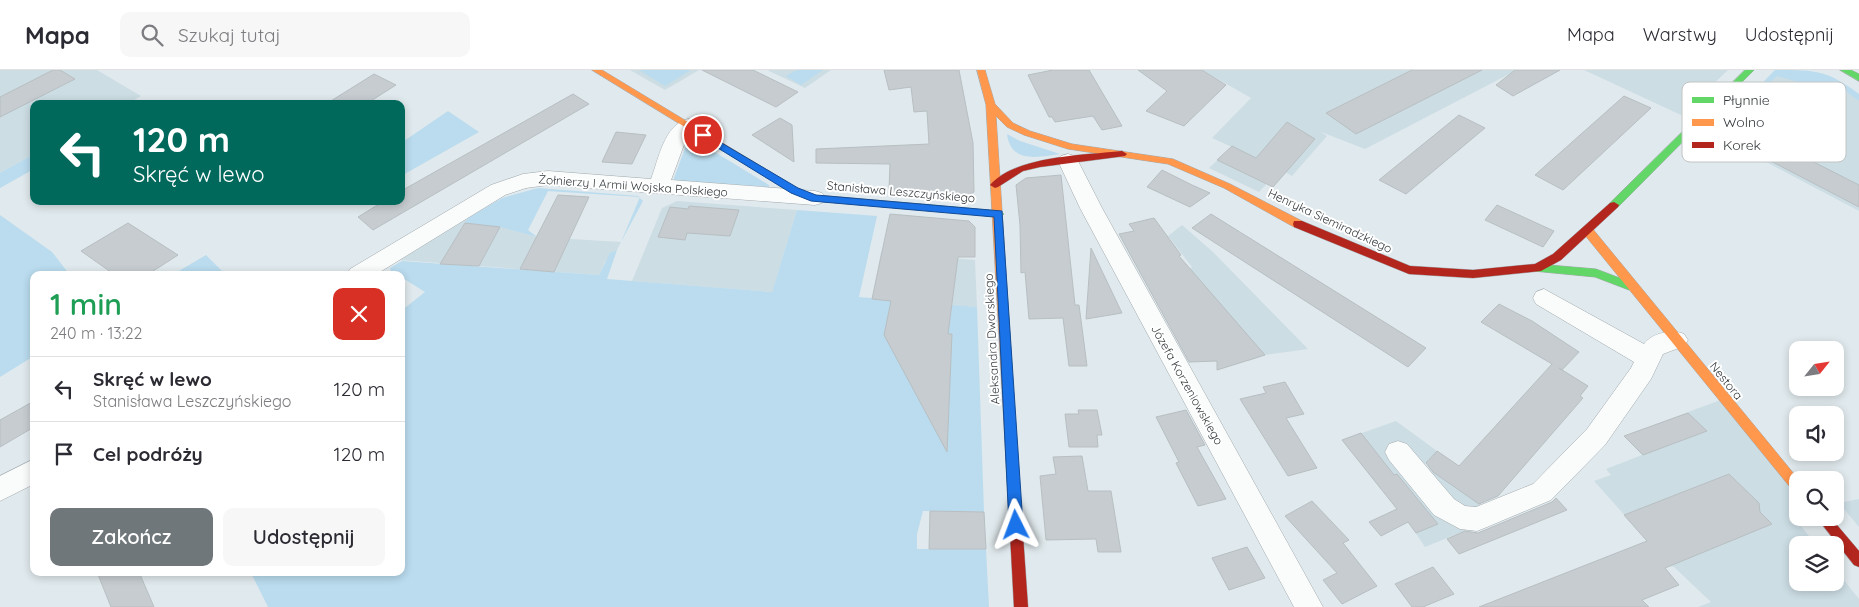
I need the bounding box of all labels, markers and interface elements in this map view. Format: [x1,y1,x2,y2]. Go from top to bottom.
search box [120,12,470,57]
text: Mapa [25,20,90,50]
icon: search [138,21,166,49]
text: Szukaj tutaj [178,23,281,47]
text: Mapa [1567,23,1615,46]
text: Warstwy [1643,23,1717,46]
text: Udostępnij [1745,23,1834,46]
legend [1682,82,1846,162]
text: Płynnie [1723,91,1770,109]
text: Wolno [1723,113,1765,131]
pin [682,114,724,156]
text: 120 m [133,117,230,161]
icon: left [50,120,115,185]
icon: arrive [689,121,717,149]
text: Korek [1723,136,1761,154]
text: Skręć w lewo [133,160,265,188]
street label: Żołnierzy I Armii Wojska Polskiego [538,171,728,200]
street label: Stanisława Leszczyńskiego [826,178,976,205]
street label: Henryka Siemiradzkiego [1266,185,1395,256]
street label: Aleksandra Dworskiego [981,273,1002,405]
text: 1 min [50,285,122,323]
button: close [333,288,385,340]
street label: Józefa Korzeniowskiego [1148,322,1227,447]
text: 240 m · 13:22 [50,323,142,343]
north arrow [1789,341,1844,396]
map controls [1789,341,1844,591]
street label: Nestora [1707,359,1746,403]
text: Skręć w lewo [93,367,212,391]
icon: left [50,375,78,403]
text: 120 m [334,377,385,401]
text: Stanisława Leszczyńskiego [93,391,291,411]
button: sound [1789,406,1844,461]
icon: arrive [50,440,78,468]
text: Cel podróży [93,442,203,466]
text: 120 m [334,442,385,466]
button: search [1789,471,1844,526]
position arrow [989,498,1041,550]
button: Zakończ [50,508,213,566]
button: Udostępnij [223,508,385,566]
button: layers [1789,536,1844,591]

